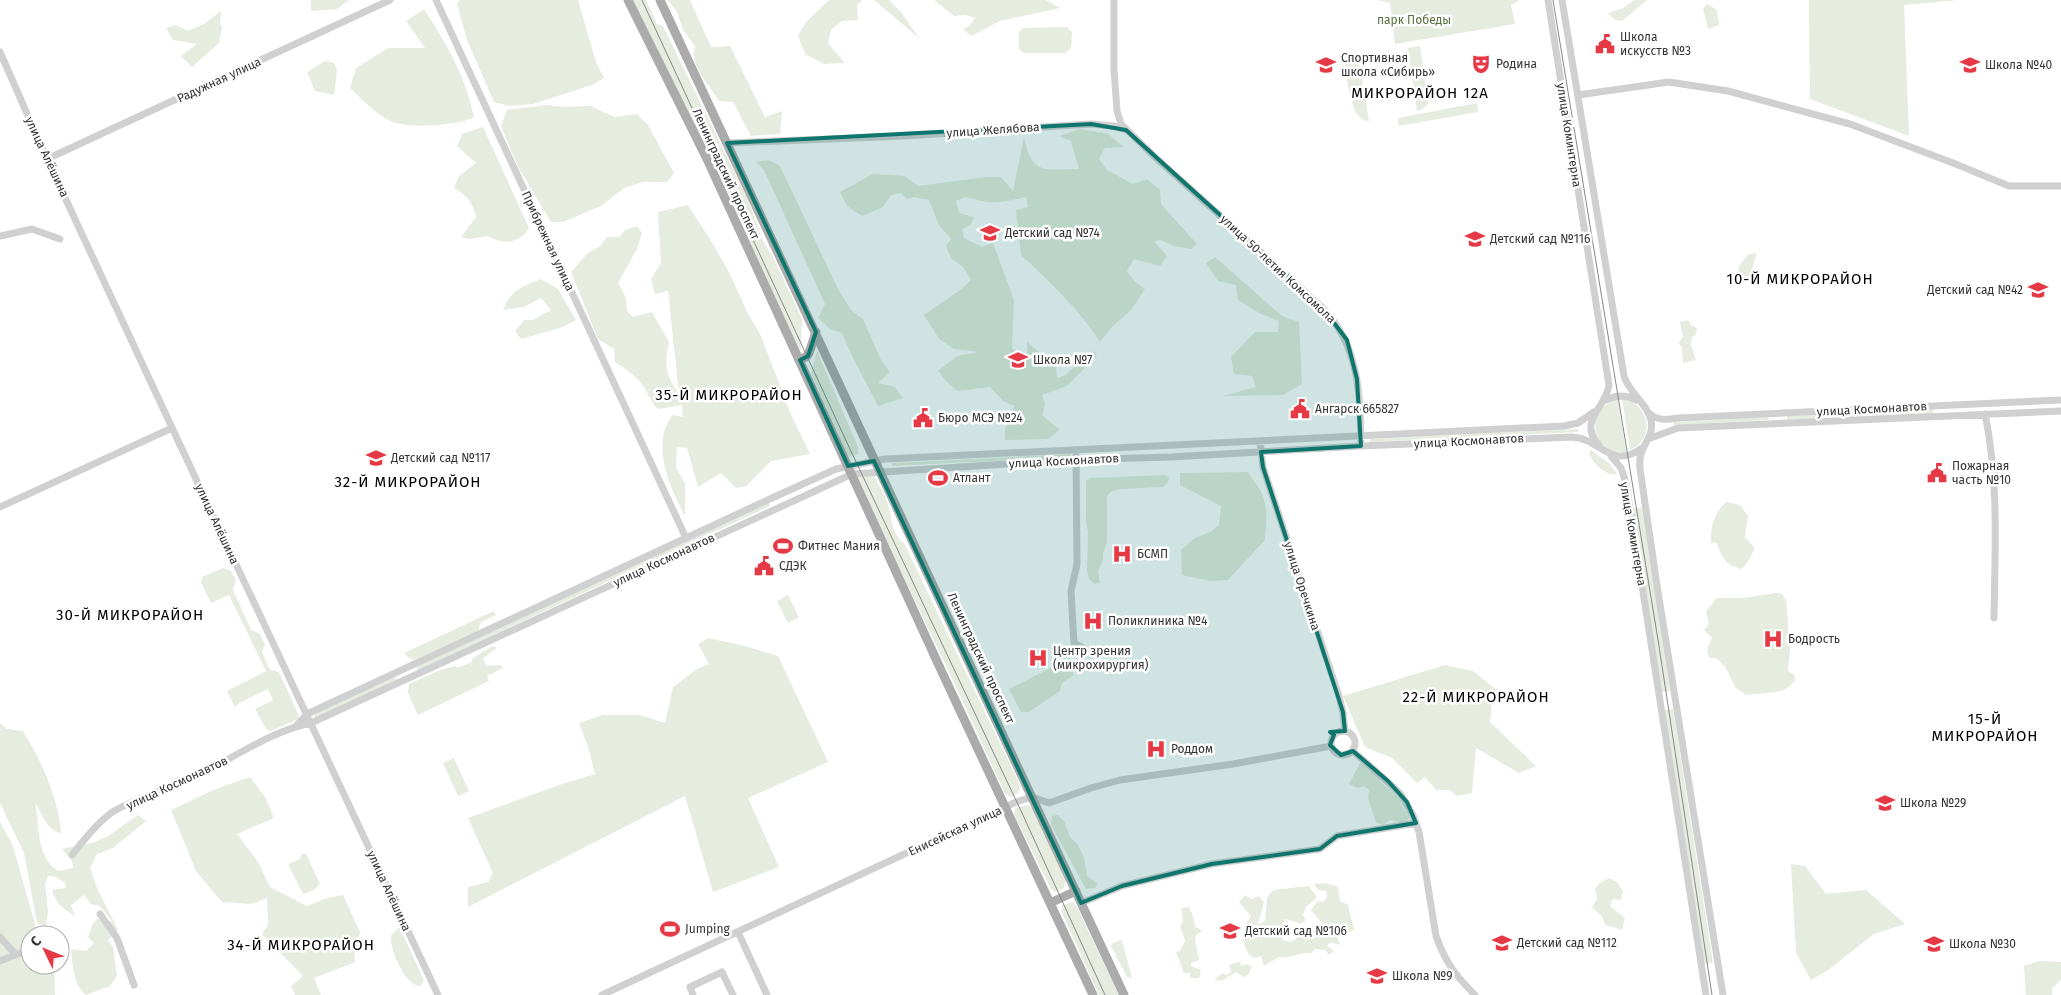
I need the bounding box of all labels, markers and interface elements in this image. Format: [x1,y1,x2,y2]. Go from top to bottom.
park label: парк Победы [1377,13,1451,27]
place label: Школа искусств №3 [1620,30,1691,58]
public building icon: Школа искусств №3 [1594,33,1616,55]
place label: Спортивная школа «Сибирь» [1341,51,1435,79]
theatre icon: Родина [1470,53,1492,75]
street label: Радужная улица [175,54,263,106]
school or university icon: Спортивная школа «Сибирь» [1315,54,1337,76]
school or university icon: Школа №40 [1959,54,1981,76]
place label: Родина [1496,57,1537,71]
place label: Школа №40 [1985,58,2053,72]
street label: улица Коминтерна [1554,82,1584,188]
district label: МИКРОРАЙОН 12А [1351,84,1489,102]
street label: Ленинградский проспект [689,106,763,242]
street label: улица Алёшина [22,114,72,200]
street label: улица Желябова [946,120,1040,140]
street label: Прибрежная улица [519,189,577,293]
street label: улица 50-летия Комсомола [1218,212,1338,326]
school or university icon: Детский сад №74 [979,222,1001,244]
place label: Детский сад №74 [1004,226,1100,240]
school or university icon: Детский сад №116 [1464,228,1486,250]
place label: Детский сад №116 [1489,232,1590,246]
district label: 10-Й МИКРОРАЙОН [1726,270,1874,288]
school or university icon: Детский сад №42 [2027,279,2049,301]
place label: Детский сад №42 [1926,283,2023,297]
school or university icon: Школа №7 [1007,349,1029,371]
place label: Школа №7 [1033,353,1092,367]
district label: 35-Й МИКРОРАЙОН [655,386,803,404]
public building icon: Ангарск 665827 [1289,398,1311,420]
street label: улица Космонавтов [1817,399,1928,419]
place label: Ангарск 665827 [1315,402,1399,416]
public building icon: Бюро МСЭ №24 [912,407,934,429]
place label: Бюро МСЭ №24 [938,411,1023,425]
street label: улица Космонавтов [1414,431,1525,451]
school or university icon: Детский сад №117 [365,447,387,469]
place label: Детский сад №117 [390,451,490,465]
street label: улица Космонавтов [1009,451,1120,471]
place label: Пожарная часть №10 [1952,459,2011,487]
public building icon: Пожарная часть №10 [1926,462,1948,484]
sports icon: Атлант [927,467,949,489]
place label: Атлант [953,471,991,485]
district label: 32-Й МИКРОРАЙОН [334,473,482,491]
street label: улица Алёшина [192,481,242,567]
street label: улица Коминтерна [1617,481,1649,587]
street label: улица Космонавтов [611,530,717,590]
sports icon: Фитнес Мания [772,535,794,557]
place label: Фитнес Мания [798,539,880,553]
street label: улица Оречкина [1281,540,1323,632]
hospital icon: БСМП [1111,543,1133,565]
place label: БСМП [1137,547,1168,561]
public building icon: СДЭК [753,555,775,577]
place label: СДЭК [779,559,807,573]
street label: Ленинградский проспект [944,590,1018,726]
district label: 30-Й МИКРОРАЙОН [56,606,204,624]
hospital icon: Поликлиника №4 [1082,610,1104,632]
place label: Поликлиника №4 [1108,614,1208,628]
hospital icon: Бодрость [1762,628,1784,650]
place label: Бодрость [1788,632,1840,646]
place label: Центр зрения (микрохирургия) [1053,644,1148,672]
hospital icon: Центр зрения (микрохирургия) [1027,647,1049,669]
district label: 22-Й МИКРОРАЙОН [1402,688,1550,706]
district label: 15-Й МИКРОРАЙОН [1931,710,2039,745]
hospital icon: Роддом [1145,738,1167,760]
place label: Роддом [1171,742,1213,756]
street label: улица Космонавтов [124,753,230,813]
school or university icon: Школа №29 [1874,792,1896,814]
place label: Школа №29 [1900,796,1966,810]
street label: Енисейская улица [906,803,1004,859]
street label: улица Алёшина [364,848,414,934]
sports icon: Jumping [659,918,681,940]
school or university icon: Детский сад №106 [1219,920,1241,942]
place label: Jumping [685,922,730,936]
place label: Детский сад №106 [1244,924,1347,938]
north arrow [20,925,70,975]
school or university icon: Детский сад №112 [1491,932,1513,954]
text: С [27,933,45,950]
school or university icon: Школа №30 [1923,933,1945,955]
district label: 34-Й МИКРОРАЙОН [227,936,375,954]
place label: Детский сад №112 [1516,936,1617,950]
place label: Школа №30 [1949,937,2016,951]
school or university icon: Школа №9 [1366,965,1388,987]
place label: Школа №9 [1392,969,1453,983]

